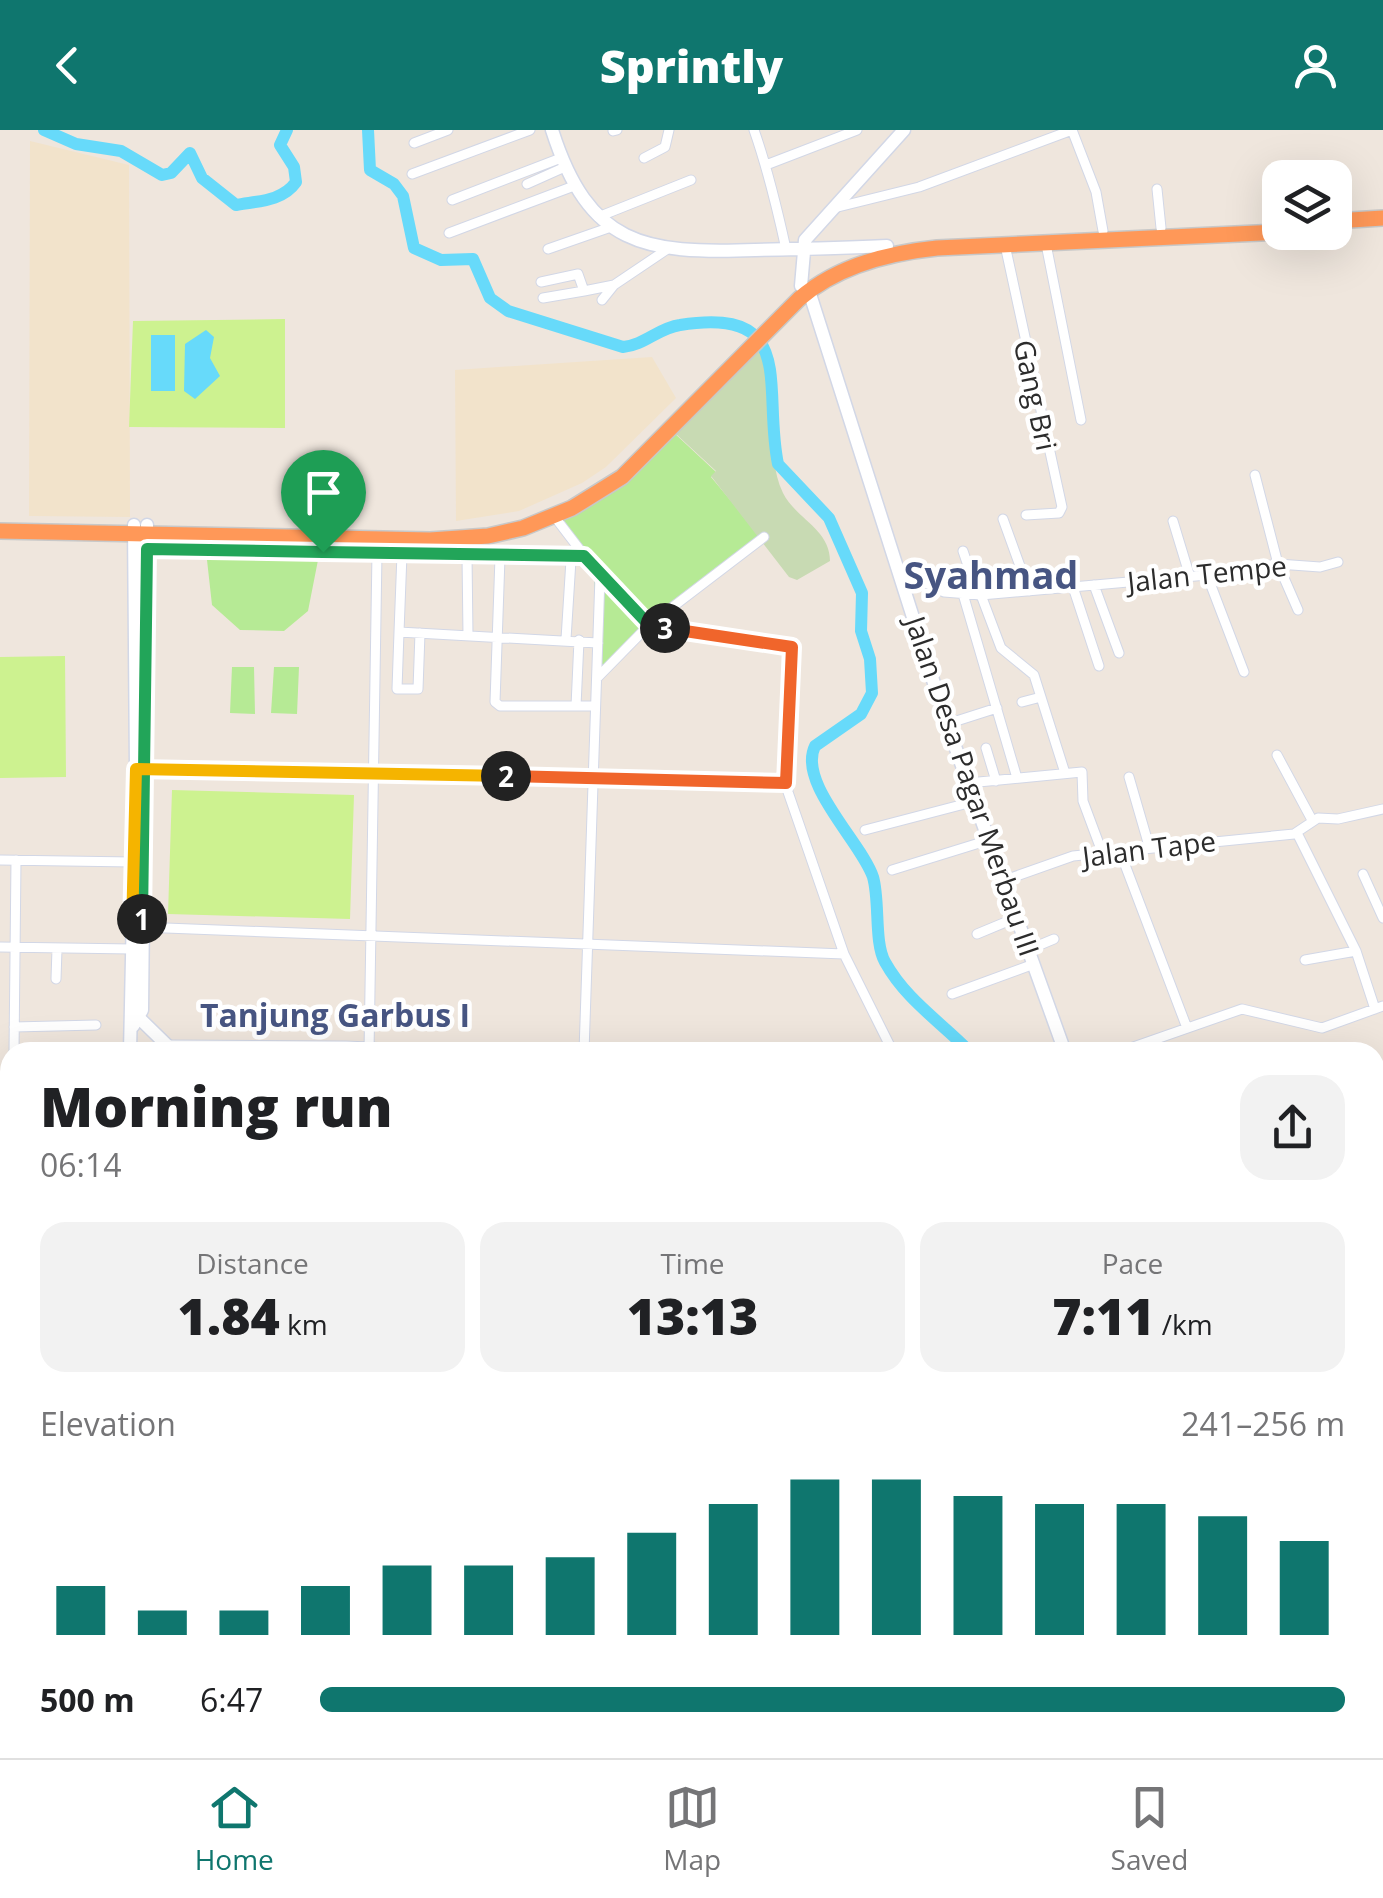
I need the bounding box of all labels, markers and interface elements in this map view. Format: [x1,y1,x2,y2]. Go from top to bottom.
text: Sprintly [600,35,783,96]
icon: back [40,38,95,93]
icon: person [1288,38,1343,93]
map controls [1262,160,1352,250]
button: layers [1262,160,1352,250]
street label: Gang Bri [1006,336,1066,454]
pin [281,450,366,553]
icon: arrive [296,465,351,520]
street label: Jalan Tempe [1122,546,1289,601]
district label: Syahmad [904,548,1078,600]
pin: 3 [640,603,690,653]
street label: Jalan Desa Pagar Merbau III [896,608,1049,961]
text: 3 [657,609,673,647]
pin: 2 [481,751,531,801]
text: 2 [498,757,514,795]
street label: Jalan Tape [1077,821,1218,875]
pin: 1 [117,894,167,944]
text: 1 [134,900,150,938]
district label: Tanjung Garbus I [200,993,470,1036]
text: Morning run [40,1068,393,1143]
button: share [1240,1075,1345,1180]
text: 06:14 [40,1143,122,1186]
text: Distance [196,1244,309,1282]
text: Time [660,1244,725,1282]
text: Pace [1102,1244,1163,1282]
text: 1.84 [177,1282,280,1350]
text: 13:13 [627,1282,758,1350]
text: 7:11 [1052,1282,1155,1350]
text: km [280,1305,328,1343]
text: /km [1155,1305,1213,1343]
text: Elevation [40,1402,176,1445]
text: 241–256 m [1181,1402,1345,1445]
text: 500 m [40,1678,135,1721]
text: 6:47 [200,1678,263,1721]
tab: Home [195,1780,274,1878]
tab: Map [663,1780,721,1878]
tab: Saved [1111,1780,1188,1878]

